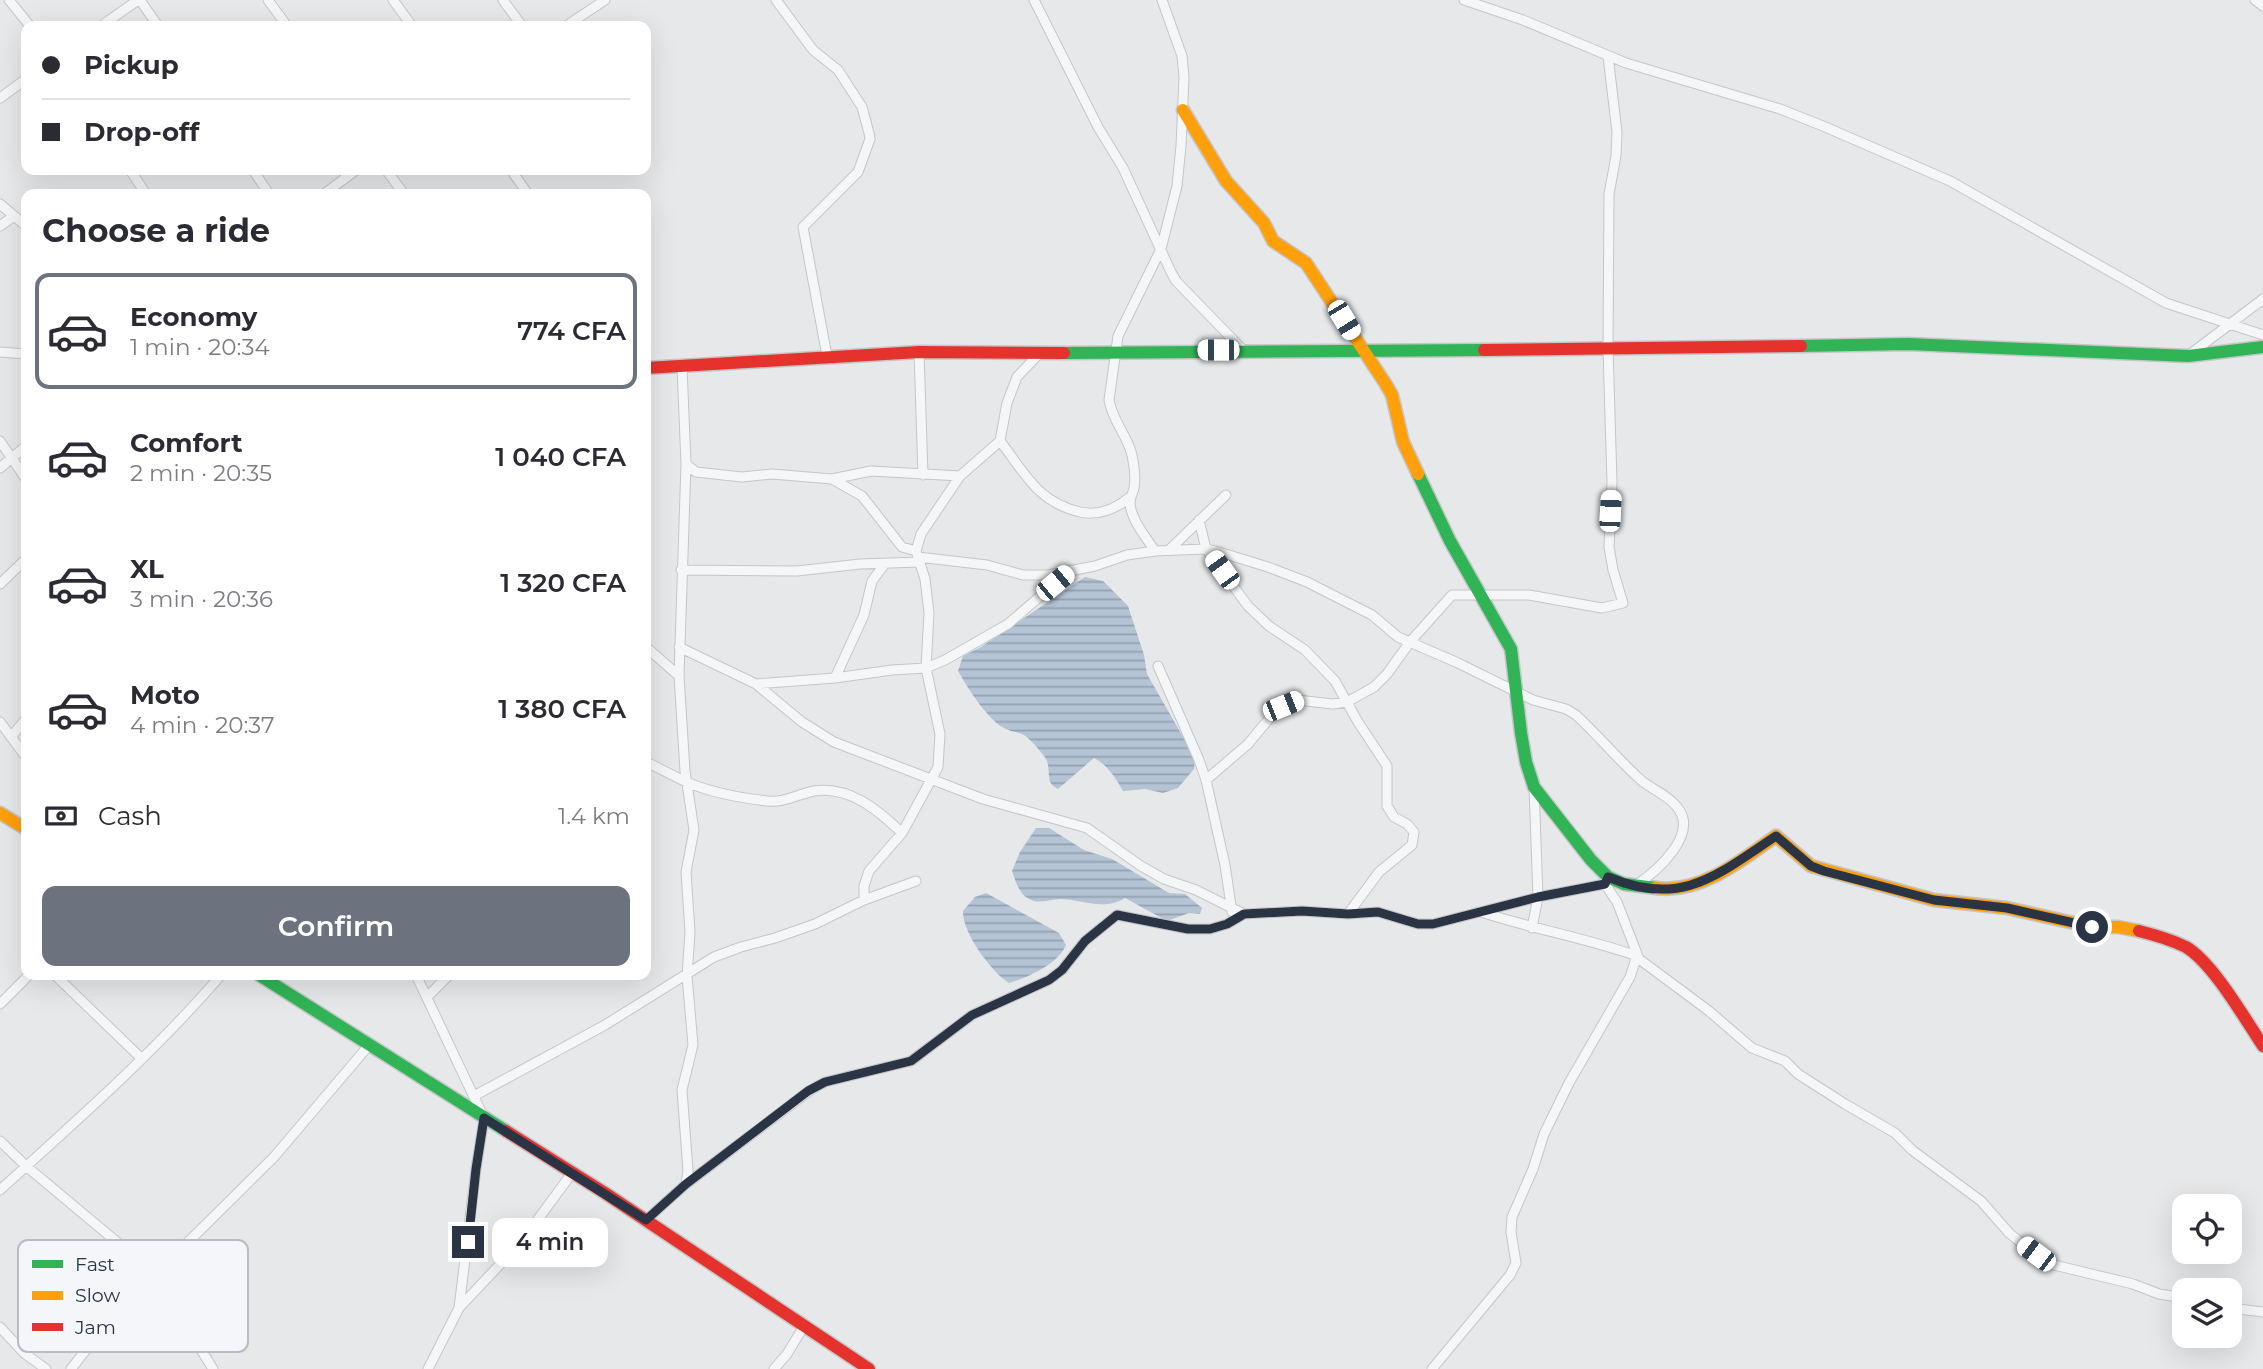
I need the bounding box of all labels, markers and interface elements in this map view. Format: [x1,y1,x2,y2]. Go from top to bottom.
text: Pickup [84,49,179,81]
text: Drop-off [84,116,199,148]
text: Choose a ride [42,211,270,250]
car [1325,297,1364,343]
icon: car [46,300,109,363]
text: Economy [130,301,257,333]
text: 774 CFA [517,315,626,347]
text: 1 min · 20:34 [130,333,270,361]
car [1198,340,1240,361]
icon: car [46,426,109,489]
text: Comfort [130,427,242,459]
text: 1 040 CFA [495,441,626,473]
text: 2 min · 20:35 [130,459,272,487]
car [1599,489,1622,533]
car [1202,547,1243,593]
icon: car [46,552,109,615]
text: XL [130,553,164,585]
car [1033,561,1078,605]
text: 1 320 CFA [500,567,626,599]
text: 3 min · 20:36 [130,585,273,613]
icon: car [46,678,109,741]
text: Moto [130,679,200,711]
car [1260,688,1307,724]
text: 1 380 CFA [498,693,626,725]
text: 4 min · 20:37 [130,711,275,739]
icon: cash [42,797,80,835]
text: Cash [98,800,162,832]
text: 1.4 km [558,802,630,830]
button: Confirm [42,886,630,966]
route start [2076,911,2108,943]
map controls [2172,1194,2242,1348]
button: locate [2172,1194,2242,1264]
callout: 4 min [492,1218,608,1266]
route end [452,1226,484,1258]
text: 4 min [516,1228,584,1256]
car [2013,1233,2060,1275]
legend [18,1240,248,1352]
text: Fast [75,1253,115,1276]
button: layers [2172,1278,2242,1348]
text: Slow [75,1284,120,1307]
text: Jam [74,1316,116,1339]

